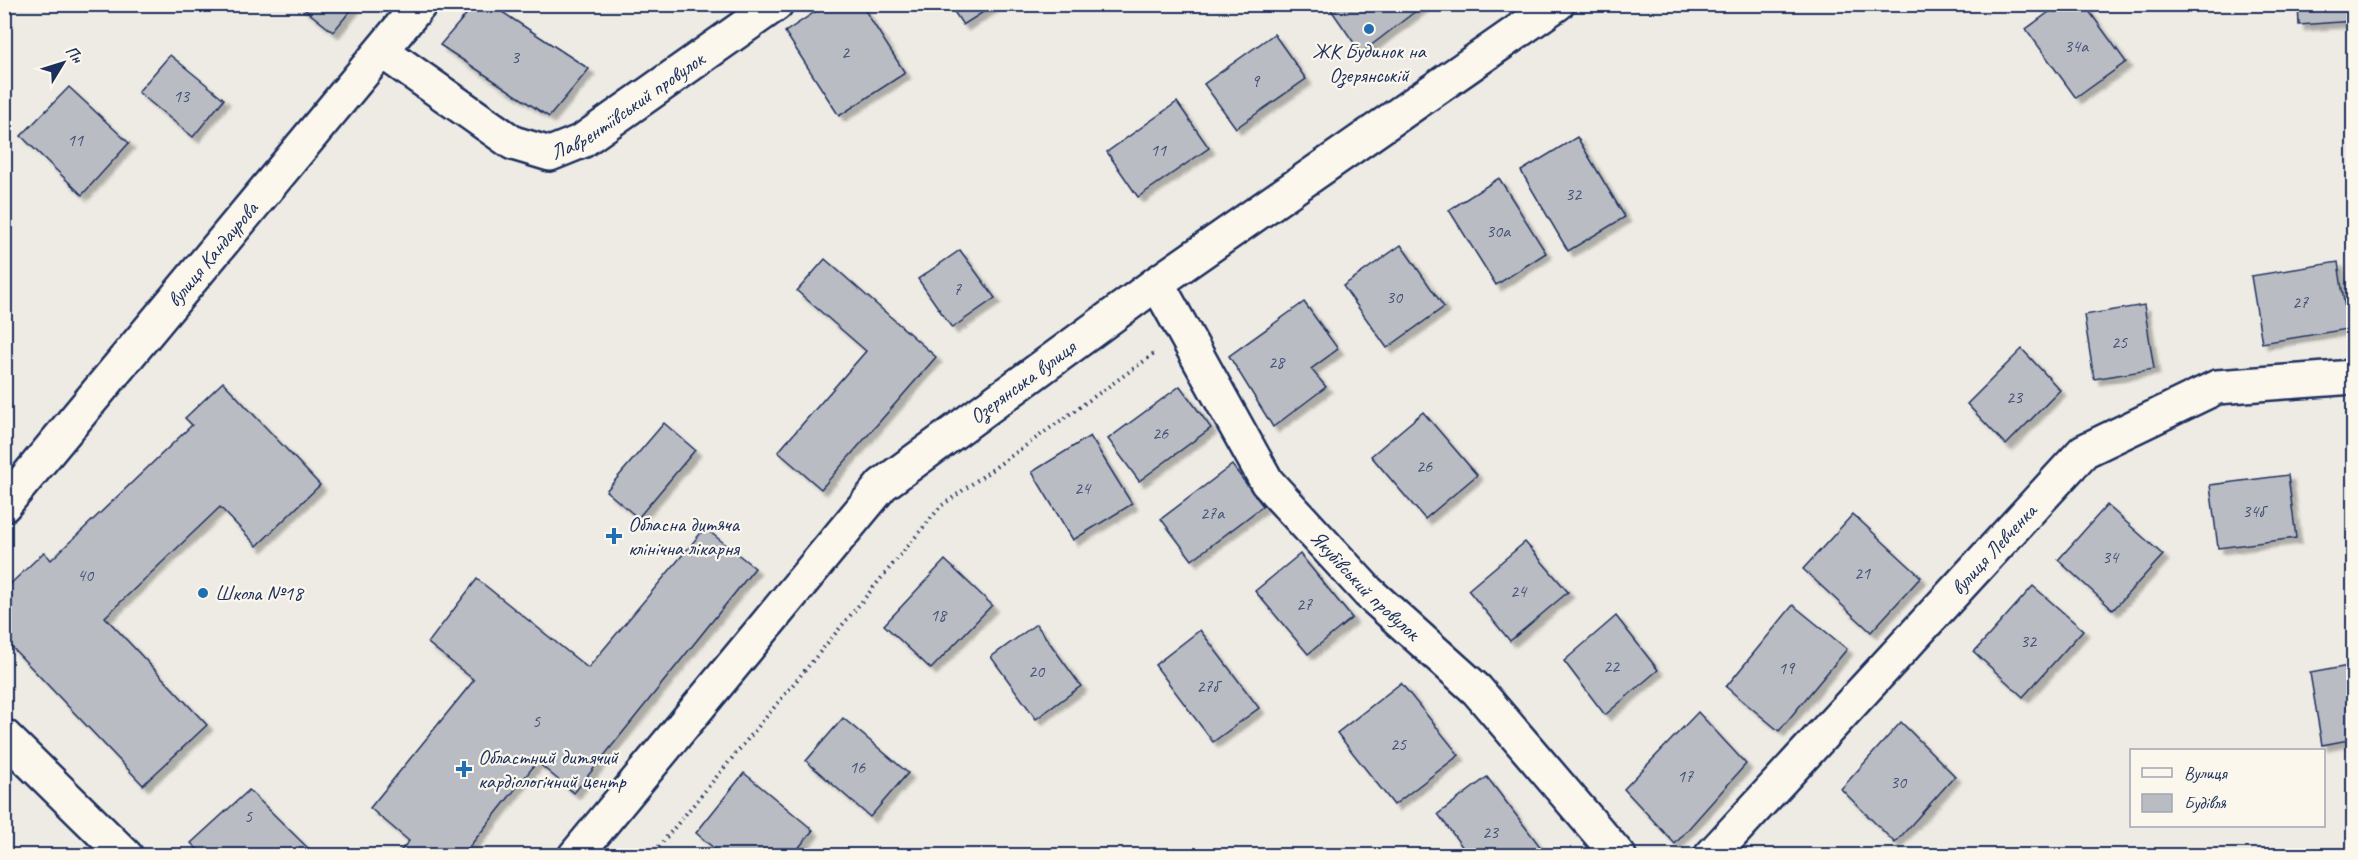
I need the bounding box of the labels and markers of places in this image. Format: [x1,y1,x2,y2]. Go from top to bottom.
marker: ЖК Будинок на Озерянській [1362,22,1376,36]
place label: ЖК Будинок на Озерянській [1312,38,1428,89]
place label: Обласна дитяча клінічна лікарня [628,511,741,561]
marker: Обласна дитяча клінічна лікарня [605,527,623,545]
place label: Школа №18 [215,580,305,606]
marker: Школа №18 [196,586,210,600]
place label: Областний дитячий кардіологічний центр [478,744,627,794]
marker: Областний дитячий кардіологічний центр [455,760,473,778]

